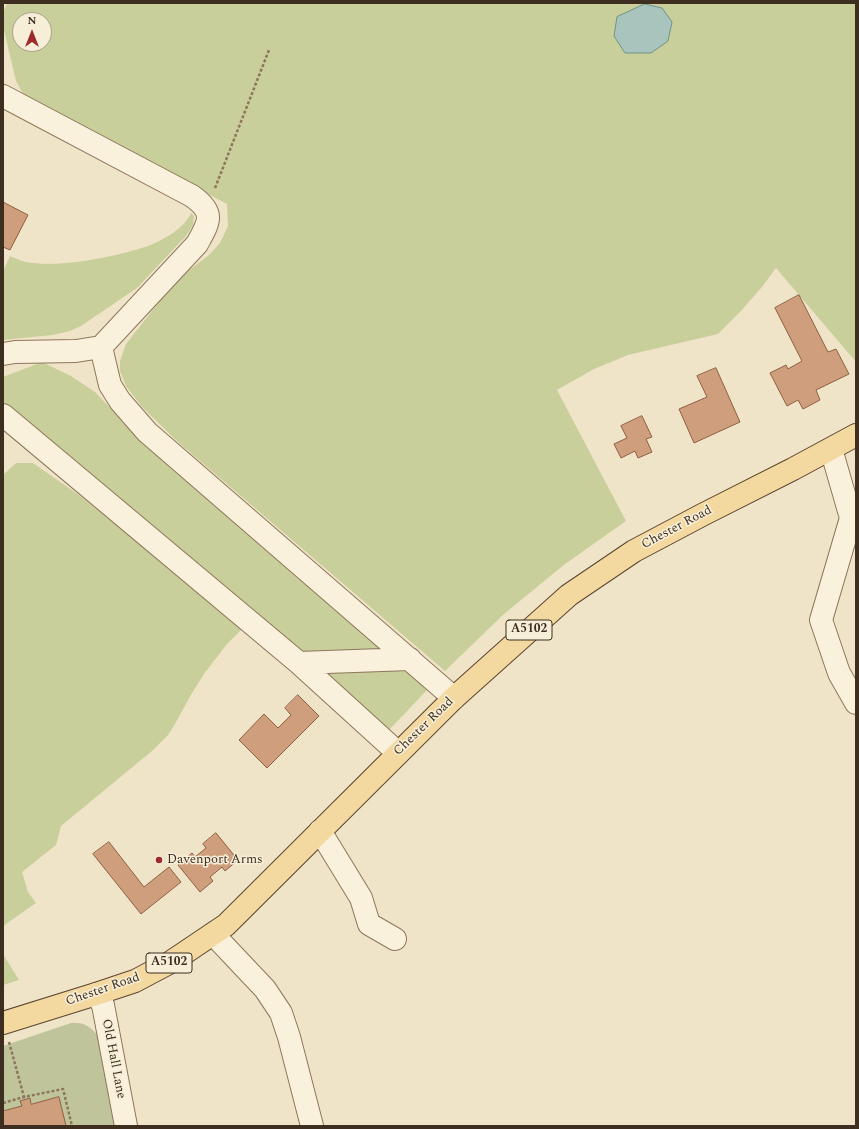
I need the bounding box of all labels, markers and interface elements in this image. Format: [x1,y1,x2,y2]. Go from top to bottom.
north arrow [12,12,52,52]
text: N [28,12,36,29]
street label: Chester Road [639,503,715,553]
road number: A5102 [506,620,552,640]
street label: Chester Road [391,695,457,759]
place label: Davenport Arms [167,852,263,868]
marker: Davenport Arms [154,855,164,865]
road number: A5102 [146,953,192,973]
street label: Chester Road [64,970,142,1010]
street label: Old Hall Lane [98,1018,128,1100]

